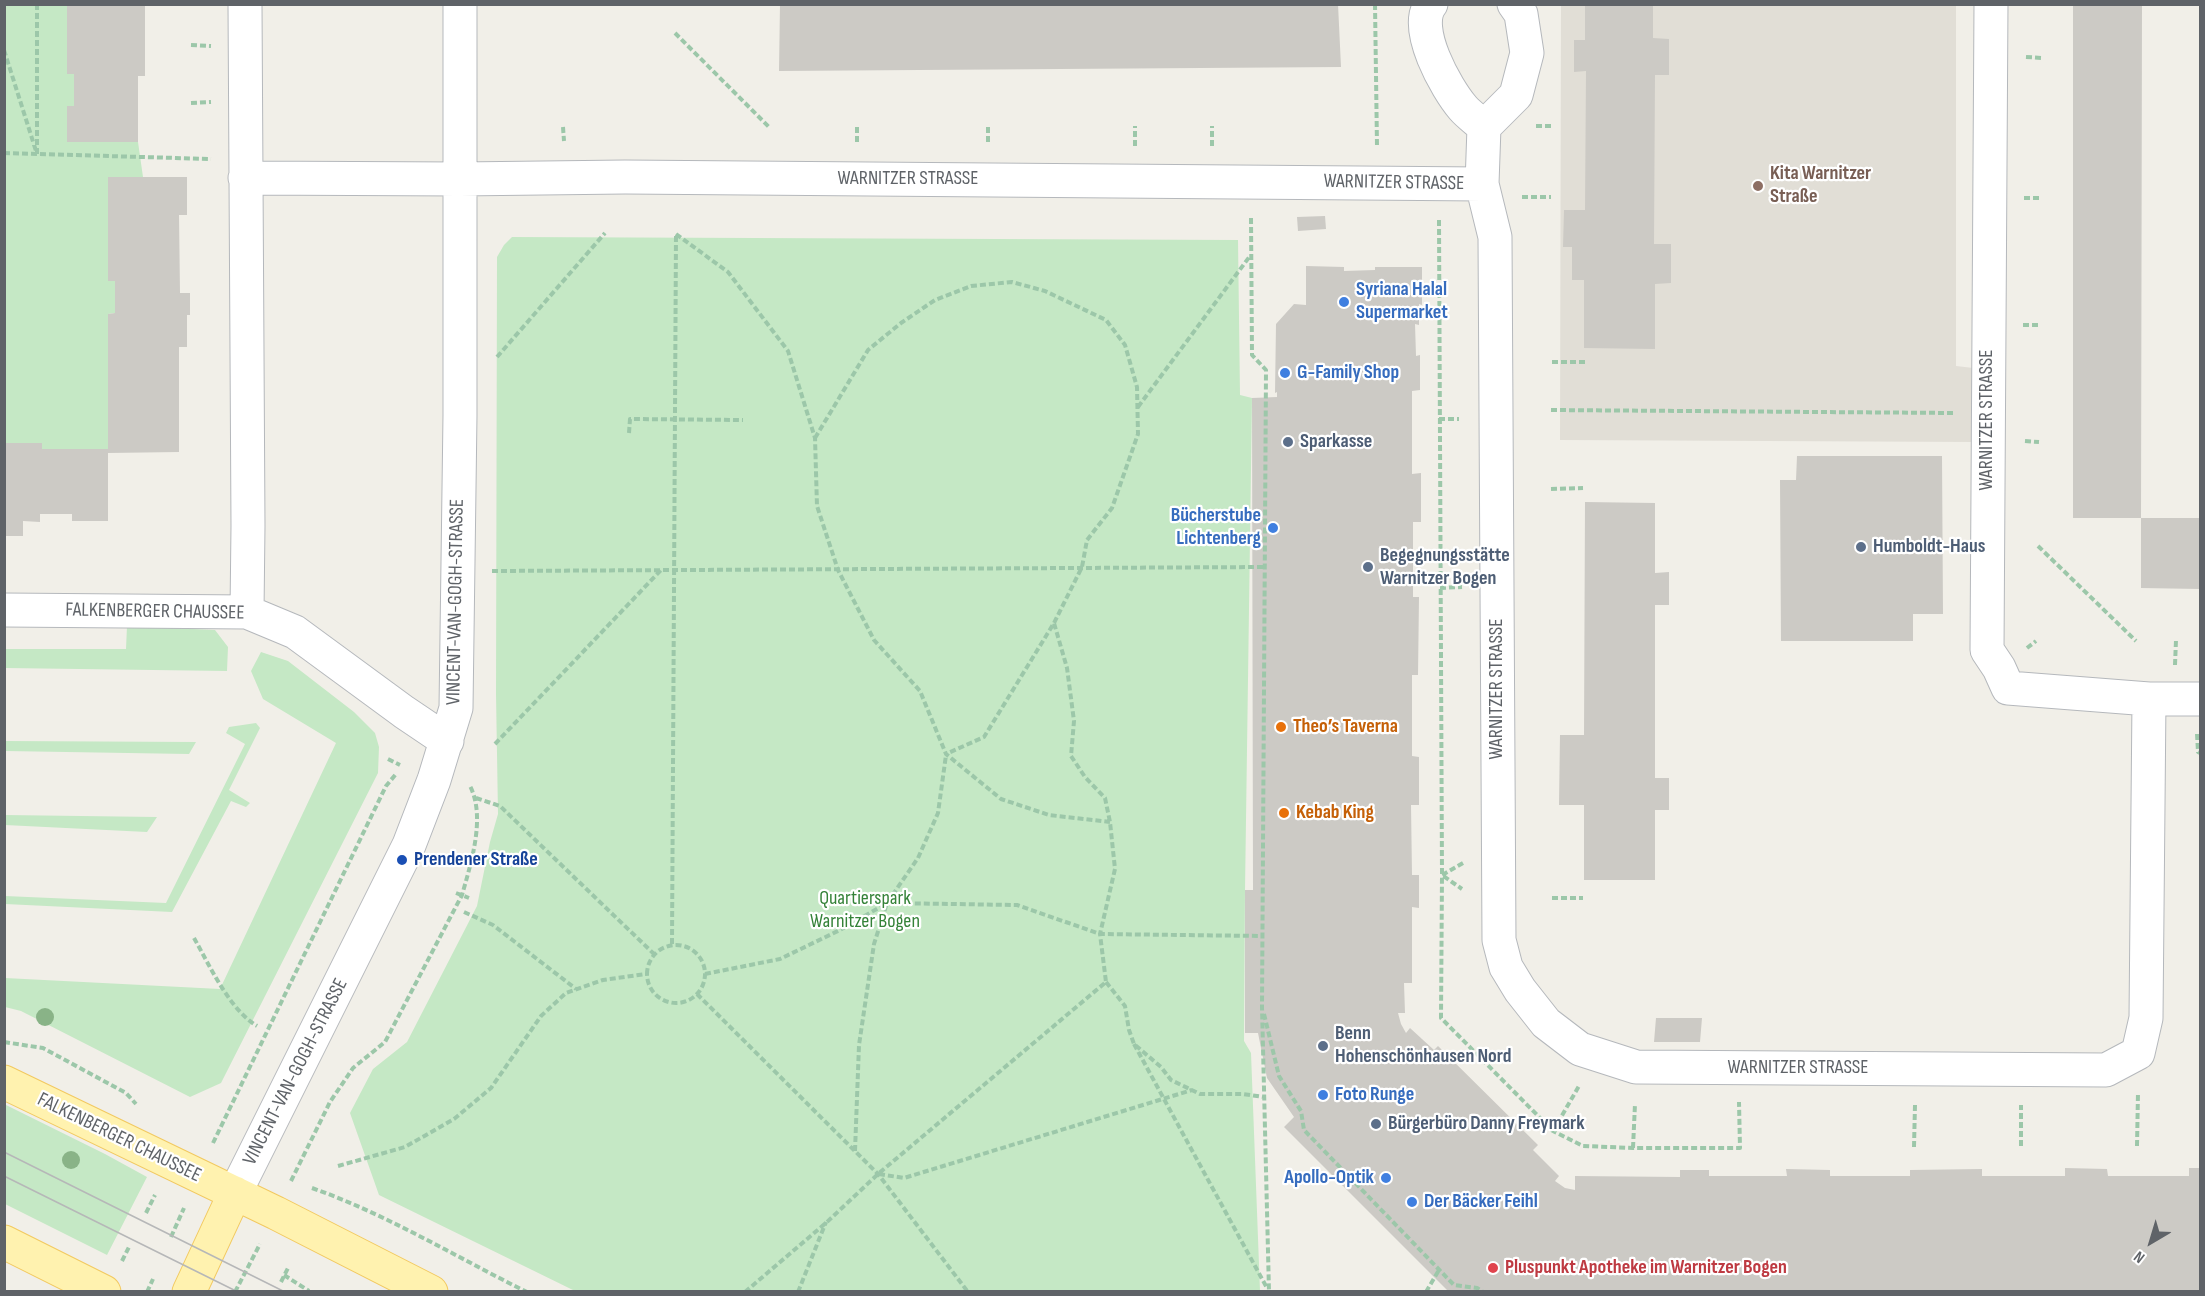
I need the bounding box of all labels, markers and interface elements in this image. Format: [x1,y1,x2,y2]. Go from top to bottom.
place label: Kita Warnitzer Straße [1770,162,1871,209]
street label: WARNITZER STRASSE [838,167,978,191]
street label: WARNITZER STRASSE [1323,170,1465,196]
marker: Kita Warnitzer Straße [1751,179,1765,193]
place label: Syriana Halal Supermarket [1356,278,1448,325]
marker: Syriana Halal Supermarket [1337,295,1351,309]
street label: WARNITZER STRASSE [1975,350,1999,490]
place label: G-Family Shop [1297,361,1399,385]
marker: G-Family Shop [1278,366,1292,380]
place label: Sparkasse [1300,430,1372,454]
marker: Sparkasse [1281,435,1295,449]
street label: VINCENT-VAN-GOGH-STRASSE [442,499,470,705]
place label: Bücherstube Lichtenberg [1171,504,1261,551]
marker: Bücherstube Lichtenberg [1266,521,1280,535]
place label: Humboldt-Haus [1873,535,1985,559]
marker: Humboldt-Haus [1854,540,1868,554]
place label: Begegnungsstätte Warnitzer Bogen [1380,544,1510,591]
marker: Begegnungsstätte Warnitzer Bogen [1361,560,1375,574]
street label: FALKENBERGER CHAUSSEE [65,598,245,626]
street label: WARNITZER STRASSE [1485,619,1509,759]
place label: Theo’s Taverna [1293,715,1398,739]
marker: Theo’s Taverna [1274,720,1288,734]
place label: Kebab King [1296,801,1374,825]
marker: Kebab King [1277,806,1291,820]
place label: Prendener Straße [414,848,538,872]
marker: Prendener Straße [395,853,409,867]
park label: Quartierspark Warnitzer Bogen [810,887,920,934]
street label: VINCENT-VAN-GOGH-STRASSE [238,975,354,1169]
place label: Benn Hohenschönhausen Nord [1335,1022,1511,1069]
marker: Benn Hohenschönhausen Nord [1316,1039,1330,1053]
street label: WARNITZER STRASSE [1728,1056,1868,1080]
place label: Foto Runge [1335,1083,1414,1107]
street label: FALKENBERGER CHAUSSEE [33,1088,205,1188]
marker: Foto Runge [1316,1088,1330,1102]
place label: Bürgerbüro Danny Freymark [1388,1112,1585,1136]
marker: Bürgerbüro Danny Freymark [1369,1117,1383,1131]
place label: Apollo-Optik [1284,1166,1374,1190]
marker: Apollo-Optik [1379,1171,1393,1185]
place label: Der Bäcker Feihl [1424,1190,1538,1214]
marker: Der Bäcker Feihl [1405,1195,1419,1209]
north arrow [2121,1212,2181,1272]
text: N [2130,1246,2149,1267]
place label: Pluspunkt Apotheke im Warnitzer Bogen [1505,1256,1787,1280]
marker: Pluspunkt Apotheke im Warnitzer Bogen [1486,1261,1500,1275]

